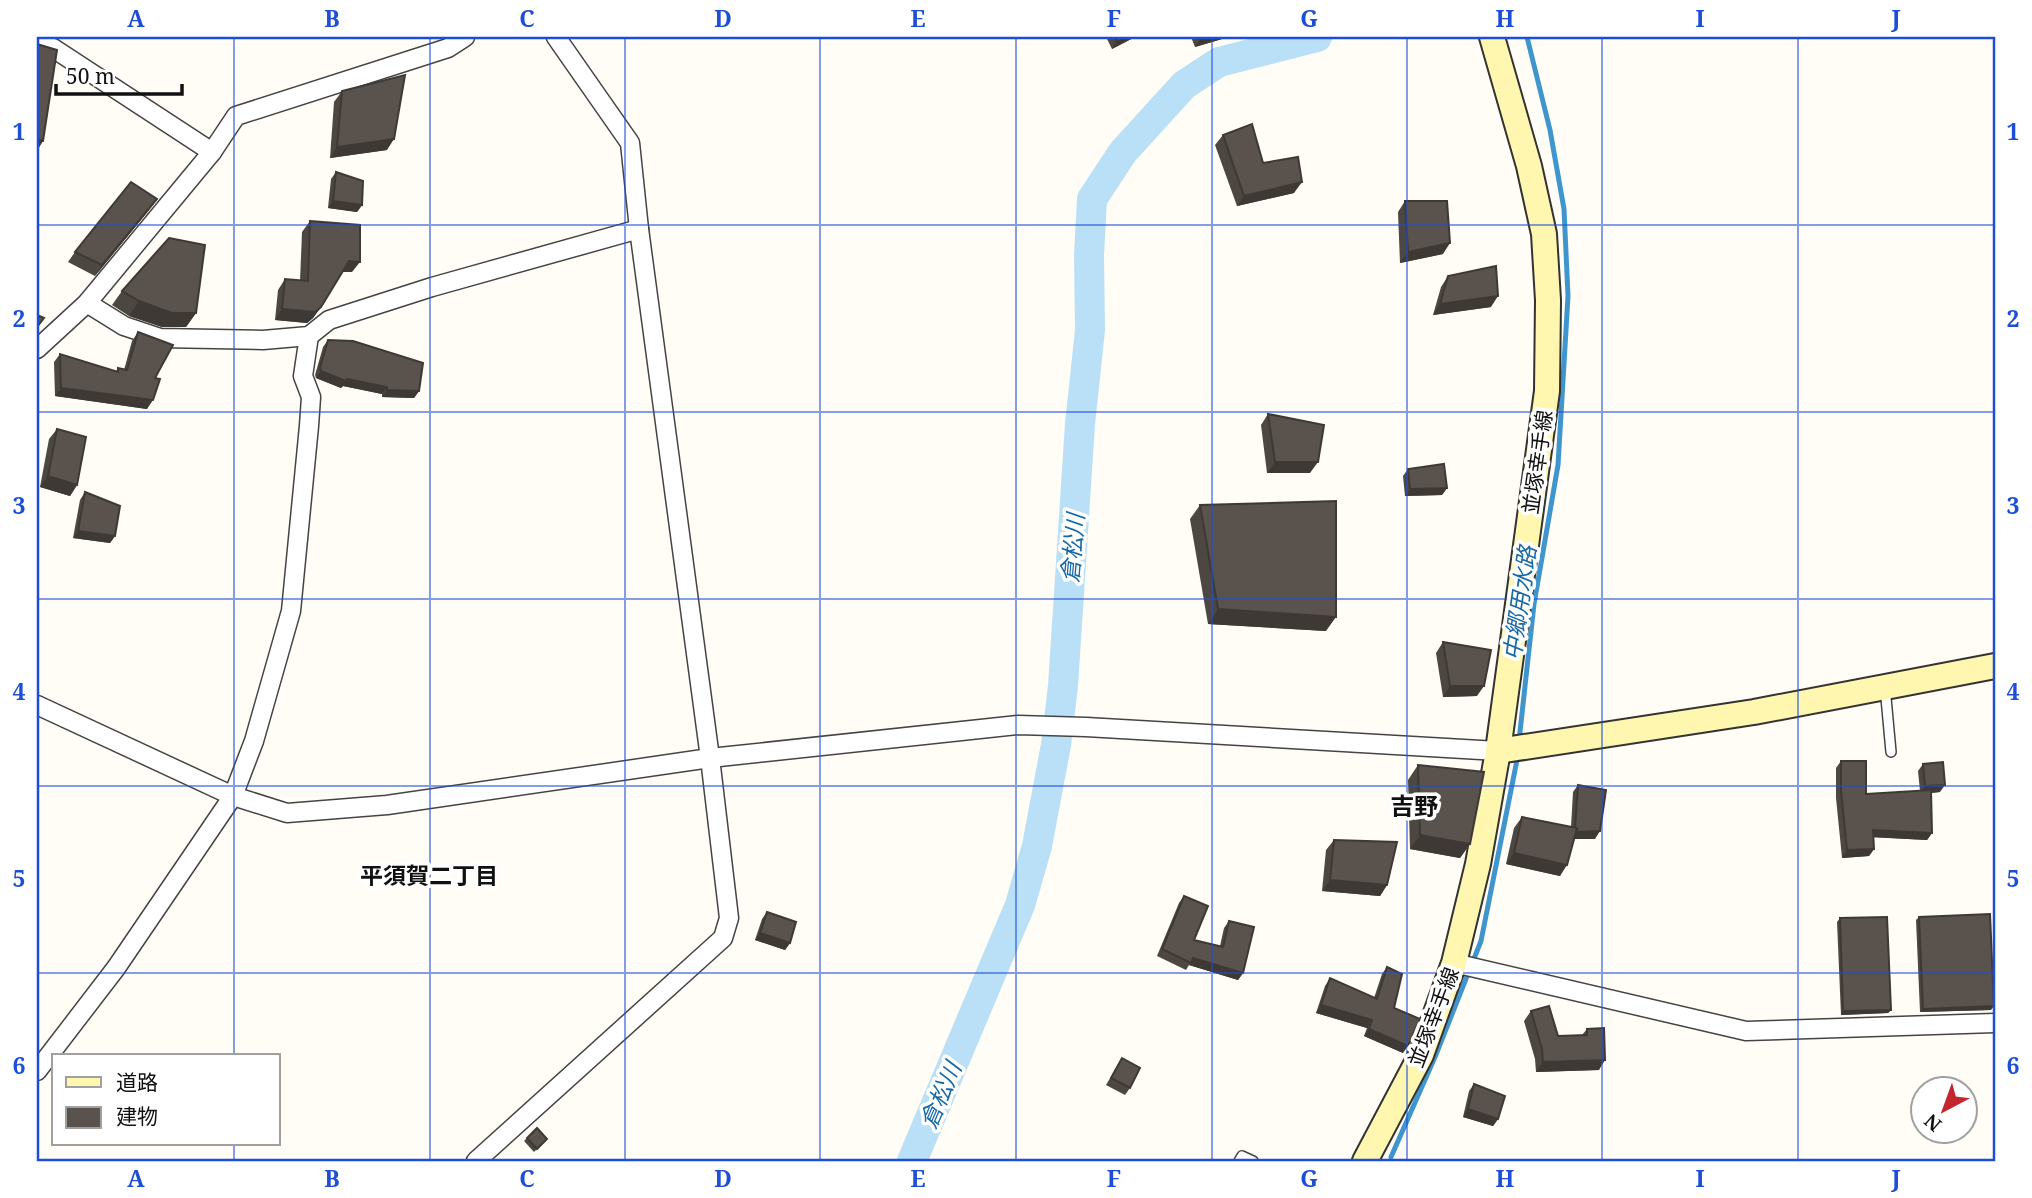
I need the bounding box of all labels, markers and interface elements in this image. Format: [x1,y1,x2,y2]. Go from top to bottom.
text: A [127,2,145,34]
text: B [324,2,340,34]
text: C [519,2,535,34]
text: D [714,2,732,34]
text: E [910,2,926,34]
text: F [1107,2,1121,34]
text: G [1300,2,1318,34]
text: H [1496,2,1515,34]
text: I [1695,2,1705,34]
text: J [1890,2,1901,34]
scale bar [56,52,182,96]
text: 50 m [66,62,115,90]
text: 1 [13,115,26,147]
text: 1 [2007,115,2020,147]
text: 2 [13,302,26,334]
text: 2 [2007,302,2020,334]
street label: 並塚幸手線 [1516,408,1558,516]
text: 3 [13,489,26,521]
text: 3 [2007,489,2020,521]
water label: 倉松川 [1053,509,1091,584]
water label: 中郷用水路 [1495,542,1543,662]
text: 4 [13,675,26,707]
text: 4 [2007,675,2020,707]
district label: 吉野 [1390,789,1438,822]
district label: 平須賀二丁目 [360,859,498,891]
text: 5 [13,862,26,894]
text: 5 [2007,862,2020,894]
street label: 並塚幸手線 [1401,963,1465,1071]
text: 6 [13,1049,26,1081]
text: 6 [2007,1049,2020,1081]
legend [52,1054,280,1146]
water label: 倉松川 [912,1054,969,1133]
text: 道路 [116,1068,158,1096]
north arrow [1910,1076,1980,1146]
text: 建物 [116,1102,158,1130]
text: N [1919,1108,1947,1138]
text: A [127,1162,145,1194]
text: B [324,1162,340,1194]
text: C [519,1162,535,1194]
text: D [714,1162,732,1194]
text: E [910,1162,926,1194]
text: F [1107,1162,1121,1194]
text: G [1300,1162,1318,1194]
text: H [1496,1162,1515,1194]
text: I [1695,1162,1705,1194]
text: J [1890,1162,1901,1194]

